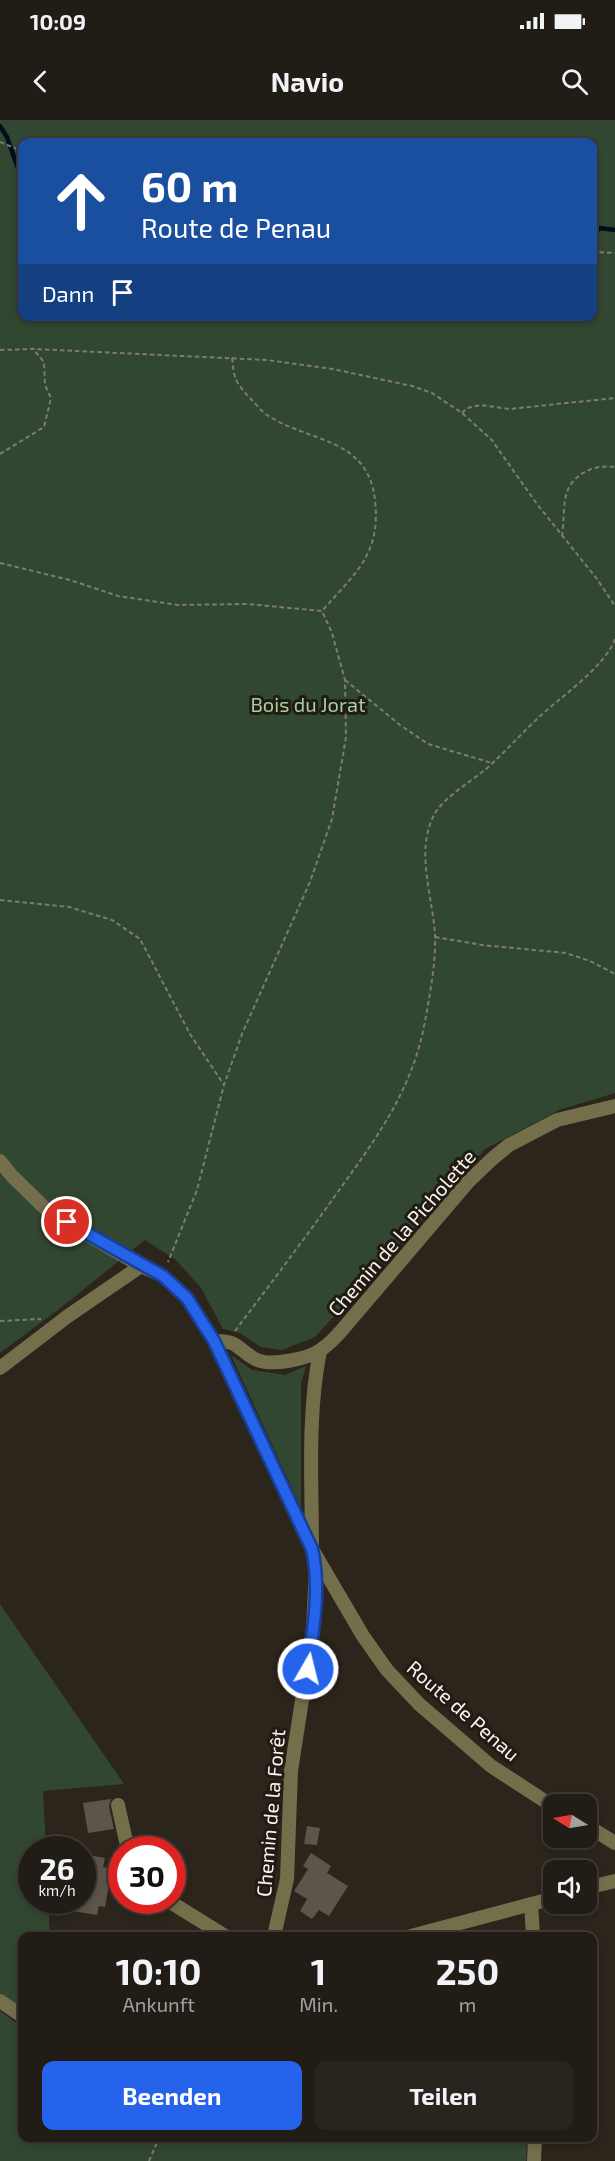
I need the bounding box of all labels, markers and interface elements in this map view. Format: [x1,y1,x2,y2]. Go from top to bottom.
text: 10:09 [30,8,86,34]
icon: back [24,65,57,98]
text: Navio [271,65,344,97]
icon: search [558,65,591,98]
text: 60 m [141,160,238,210]
icon: ahead [42,162,120,240]
text: Route de Penau [141,211,331,243]
icon: arrive [106,276,139,309]
text: Dann [42,280,94,306]
park label: Bois du Jorat [250,692,366,716]
street label: Chemin de la Picholette [322,1144,480,1320]
pin [41,1196,92,1247]
icon: arrive [50,1205,83,1238]
position arrow [276,1637,340,1701]
street label: Route de Penau [403,1655,525,1766]
street label: Chemin de la Forêt [251,1728,289,1898]
north arrow [543,1794,597,1848]
map controls [543,1794,597,1914]
speed limit sign: 30 [108,1836,186,1914]
text: 26 [39,1850,75,1886]
button: sound [543,1860,597,1914]
text: km/h [38,1881,76,1899]
text: 10:10 [116,1949,202,1992]
text: 1 [311,1949,326,1992]
text: 250 [436,1949,499,1992]
text: Ankunft [122,1992,195,2016]
text: Min. [299,1992,338,2016]
text: m [459,1992,476,2016]
button: Beenden [42,2061,302,2130]
button: Teilen [314,2061,573,2130]

